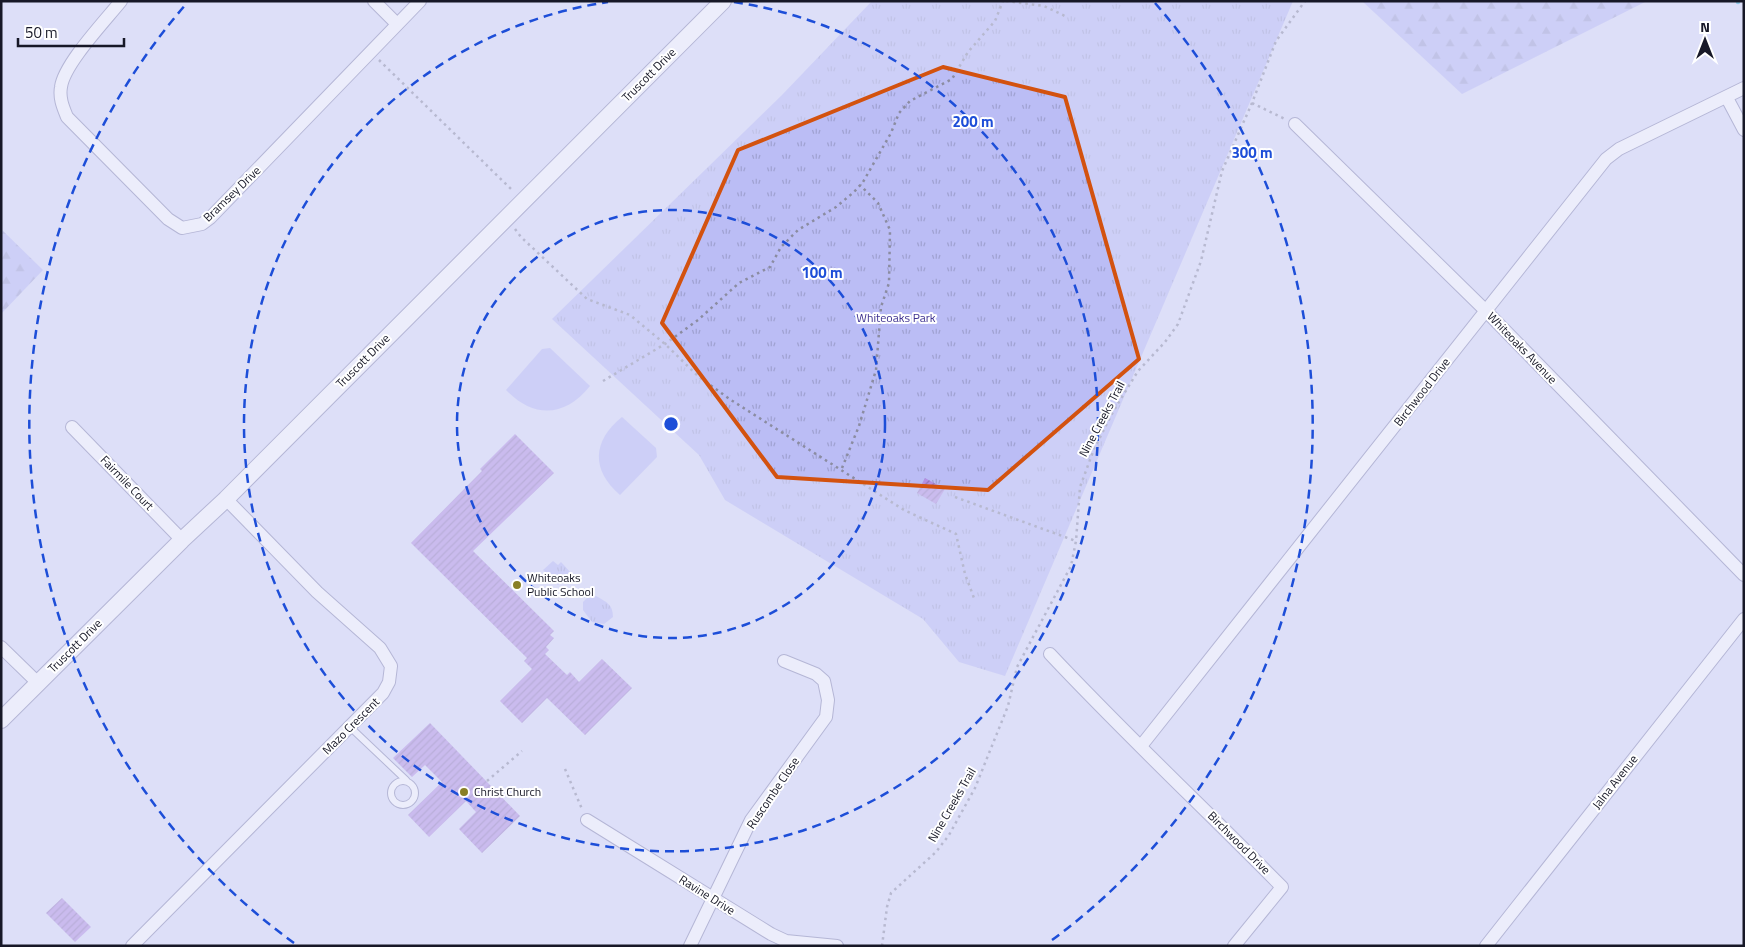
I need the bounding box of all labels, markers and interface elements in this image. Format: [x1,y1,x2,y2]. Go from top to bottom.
scale bar [18,15,124,47]
north arrow [1680,15,1730,65]
text: N [1700,16,1710,37]
text: 50 m [25,21,58,44]
street label: Truscott Drive [617,43,680,106]
text: 200 m [952,110,994,133]
text: 300 m [1231,141,1273,164]
street label: Bramsey Drive [199,161,265,226]
text: 100 m [801,261,843,284]
street label: Whiteoaks Avenue [1483,307,1562,388]
park label: Whiteoaks Park [856,308,936,327]
street label: Truscott Drive [331,329,394,392]
street label: Birchwood Drive [1389,353,1455,430]
street label: Nine Creeks Trail [1074,378,1130,460]
centre of rings [662,415,680,433]
street label: Fairmile Court [96,451,159,515]
place label: Whiteoaks Public School [527,568,594,601]
marker: Whiteoaks Public School [511,579,523,591]
street label: Truscott Drive [43,614,106,677]
street label: Mazo Crescent [318,692,384,759]
street label: Jalna Avenue [1587,750,1642,813]
street label: Ruscombe Close [741,753,804,832]
street label: Nine Creeks Trail [923,764,981,846]
place label: Christ Church [474,782,541,801]
marker: Christ Church [458,786,470,798]
street label: Birchwood Drive [1203,807,1275,879]
street label: Ravine Drive [675,870,739,919]

